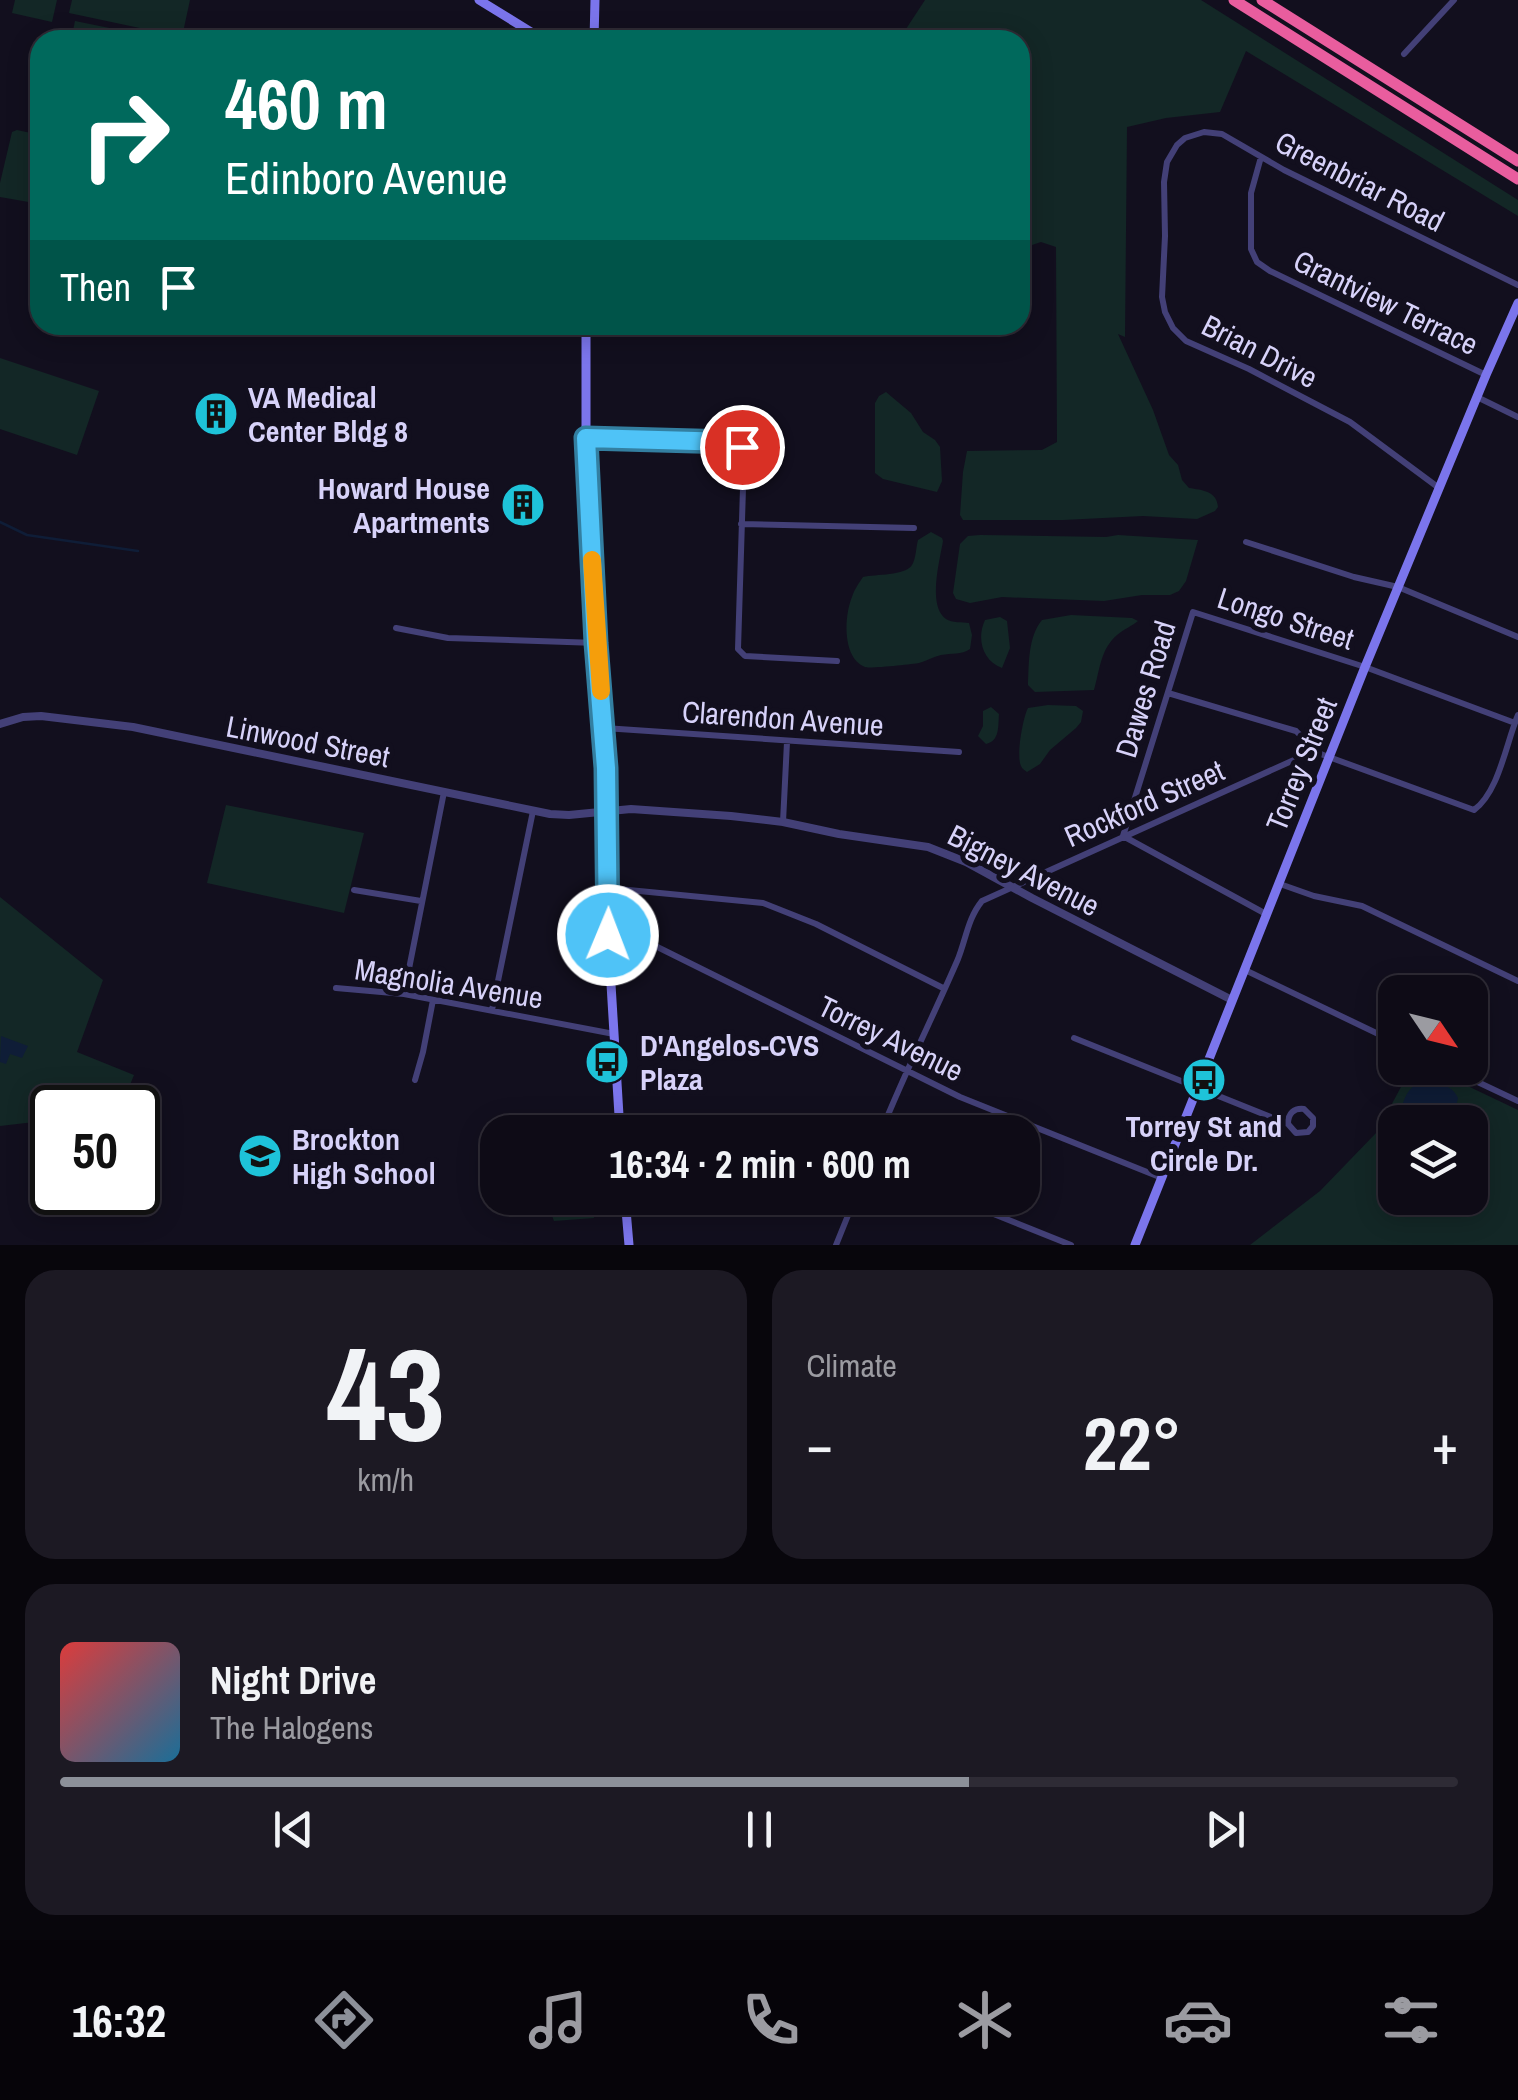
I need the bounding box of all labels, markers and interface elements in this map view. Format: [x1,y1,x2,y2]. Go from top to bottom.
text: 460 m [225,57,388,151]
icon: right [60,70,190,200]
street label: Greenbriar Road [1269,121,1451,241]
text: Edinboro Avenue [225,147,508,208]
street label: Grantview Terrace [1287,240,1485,364]
icon: arrive [151,260,206,315]
text: Then [60,262,131,313]
street label: Brian Drive [1195,305,1325,397]
place label: VA Medical Center Bldg 8 [248,377,408,451]
building icon: VA Medical Center Bldg 8 [193,391,239,437]
pin [700,405,785,490]
icon: arrive [715,420,770,475]
place label: Howard House Apartments [318,468,490,542]
building icon: Howard House Apartments [500,482,546,528]
street label: Longo Street [1213,577,1359,659]
street label: Dawes Road [1105,616,1185,762]
street label: Clarendon Avenue [681,691,885,745]
street label: Torrey Street [1256,691,1346,837]
street label: Linwood Street [223,706,393,776]
street label: Rockford Street [1058,750,1230,856]
street label: Bigney Avenue [941,815,1107,925]
position arrow [556,883,660,987]
street label: Magnolia Avenue [352,948,546,1018]
north arrow [1378,975,1488,1085]
map controls [1378,975,1488,1215]
street label: Torrey Avenue [812,986,970,1090]
place label: D'Angelos-CVS Plaza [640,1025,819,1099]
bus stop icon: D'Angelos-CVS Plaza [584,1039,630,1085]
bus stop icon: Torrey St and Circle Dr. [1181,1057,1227,1103]
speed limit sign: 50 [30,1085,160,1215]
button: layers [1378,1105,1488,1215]
place label: Torrey St and Circle Dr. [1126,1106,1282,1180]
place label: Brockton High School [292,1119,436,1193]
school or university icon: Brockton High School [237,1133,283,1179]
text: 16:34 · 2 min · 600 m [609,1139,911,1190]
text: 43 [326,1305,445,1481]
text: Climate [807,1344,897,1387]
text: 22° [1083,1392,1181,1493]
text: − [807,1407,833,1481]
text: + [1432,1407,1458,1481]
text: km/h [357,1458,414,1501]
text: Night Drive [210,1655,376,1706]
text: The Halogens [210,1706,373,1749]
icon: previous [266,1802,321,1857]
icon: pause [732,1802,787,1857]
icon: next [1198,1802,1253,1857]
icon: directions [309,1985,379,2055]
icon: music [523,1985,593,2055]
icon: phone [736,1985,806,2055]
icon: climate [950,1985,1020,2055]
icon: car [1163,1985,1233,2055]
icon: filters [1376,1985,1446,2055]
text: 16:32 [72,1990,166,2051]

